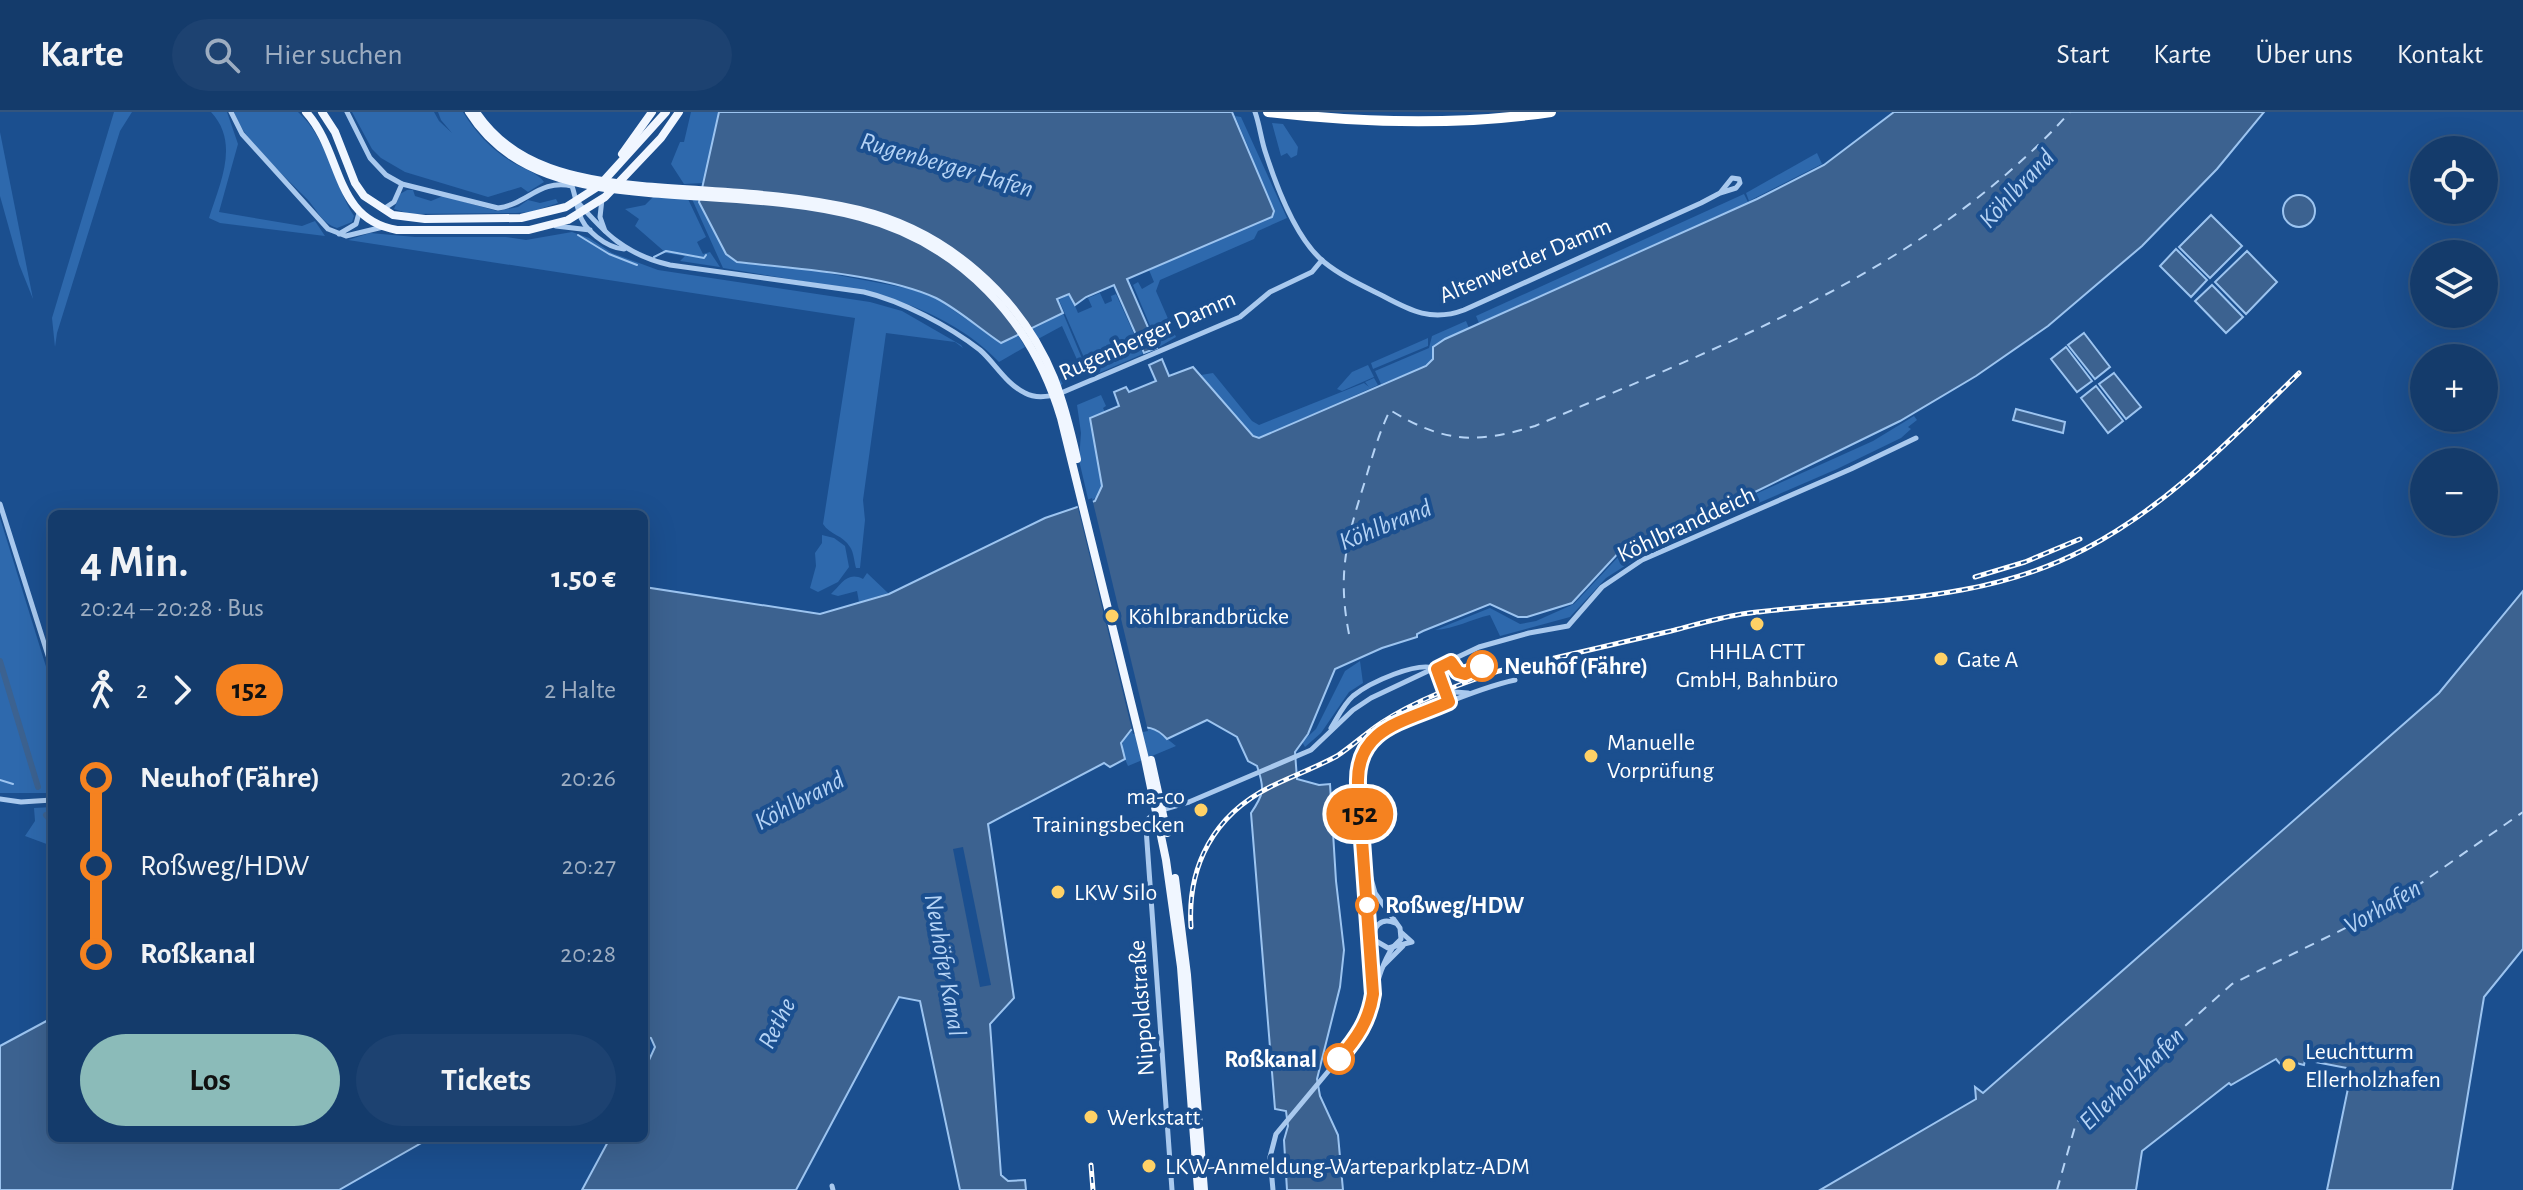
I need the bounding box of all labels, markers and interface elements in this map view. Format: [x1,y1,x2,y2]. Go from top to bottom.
search box [172,19,732,91]
icon: search [200,33,244,77]
text: Karte [40,36,124,74]
text: Hier suchen [264,40,403,70]
text: Start [2057,41,2109,69]
text: Karte [2153,41,2212,69]
text: Über uns [2256,41,2353,69]
text: Kontakt [2397,41,2483,69]
water label: Rugenberger Hafen [857,128,1036,202]
map controls [2410,136,2498,536]
button: locate [2410,136,2498,224]
water label: Köhlbrand [1974,144,2060,233]
street label: Altenwerder Damm [1436,214,1615,308]
button: layers [2410,240,2498,328]
street label: Rugenberger Damm [1056,286,1239,386]
button: + [2410,344,2498,432]
button: − [2410,448,2498,536]
street label: Köhlbranddeich [1614,483,1759,567]
water label: Köhlbrand [1335,494,1436,555]
text: 4 Min. [80,541,189,585]
text: 1.50 € [551,563,616,593]
text: 20:24 – 20:28 · Bus [80,595,264,621]
place label: Köhlbrandbrücke [1128,605,1289,629]
marker: Köhlbrandbrücke [1103,607,1121,625]
marker: HHLA CTT GmbH, Bahnbüro [1748,615,1766,633]
place label: HHLA CTT GmbH, Bahnbüro [1676,640,1838,692]
place label: Gate A [1957,648,2019,672]
marker: Gate A [1932,650,1950,668]
marker: Neuhof (Fähre) [1467,651,1497,681]
place label: Neuhof (Fähre) [1504,655,1648,679]
icon: walk [80,668,124,712]
icon: forward [160,668,204,712]
text: 152 [232,676,267,704]
text: 2 [136,677,148,703]
text: 2 Halte [544,677,616,703]
place label: Manuelle Vorprüfung [1607,731,1714,783]
marker: Manuelle Vorprüfung [1582,747,1600,765]
text: Neuhof (Fähre) [140,763,320,793]
text: 20:26 [560,765,616,791]
water label: Köhlbrand [750,766,849,835]
place label: ma-co Trainingsbecken [1033,785,1185,837]
line badge: 152 [1314,788,1406,840]
text: 152 [1342,800,1378,828]
marker: ma-co Trainingsbecken [1192,801,1210,819]
text: Roßweg/HDW [140,851,309,881]
text: 20:27 [562,853,616,879]
water label: Vorhafen [2340,875,2425,939]
place label: LKW Silo [1074,881,1157,905]
marker: LKW Silo [1049,883,1067,901]
water label: Neuhöfer Kanal [920,892,970,1038]
marker: Roßweg/HDW [1356,894,1378,916]
place label: Roßweg/HDW [1385,894,1525,918]
text: Roßkanal [140,939,256,969]
street label: Nippoldstraße [1125,939,1159,1077]
text: 20:28 [560,941,616,967]
water label: Rethe [753,994,801,1053]
water label: Ellerholzhafen [2074,1022,2189,1135]
button: Los [80,1034,340,1126]
button: Tickets [356,1034,616,1126]
place label: Leuchtturm Ellerholzhafen [2305,1040,2441,1092]
marker: Roßkanal [1324,1044,1354,1074]
place label: Roßkanal [1224,1048,1317,1072]
marker: Leuchtturm Ellerholzhafen [2280,1056,2298,1074]
place label: Werkstatt [1107,1106,1200,1130]
marker: Werkstatt [1082,1108,1100,1126]
place label: LKW-Anmeldung-Warteparkplatz-ADM [1165,1155,1530,1179]
marker: LKW-Anmeldung-Warteparkplatz-ADM [1140,1157,1158,1175]

